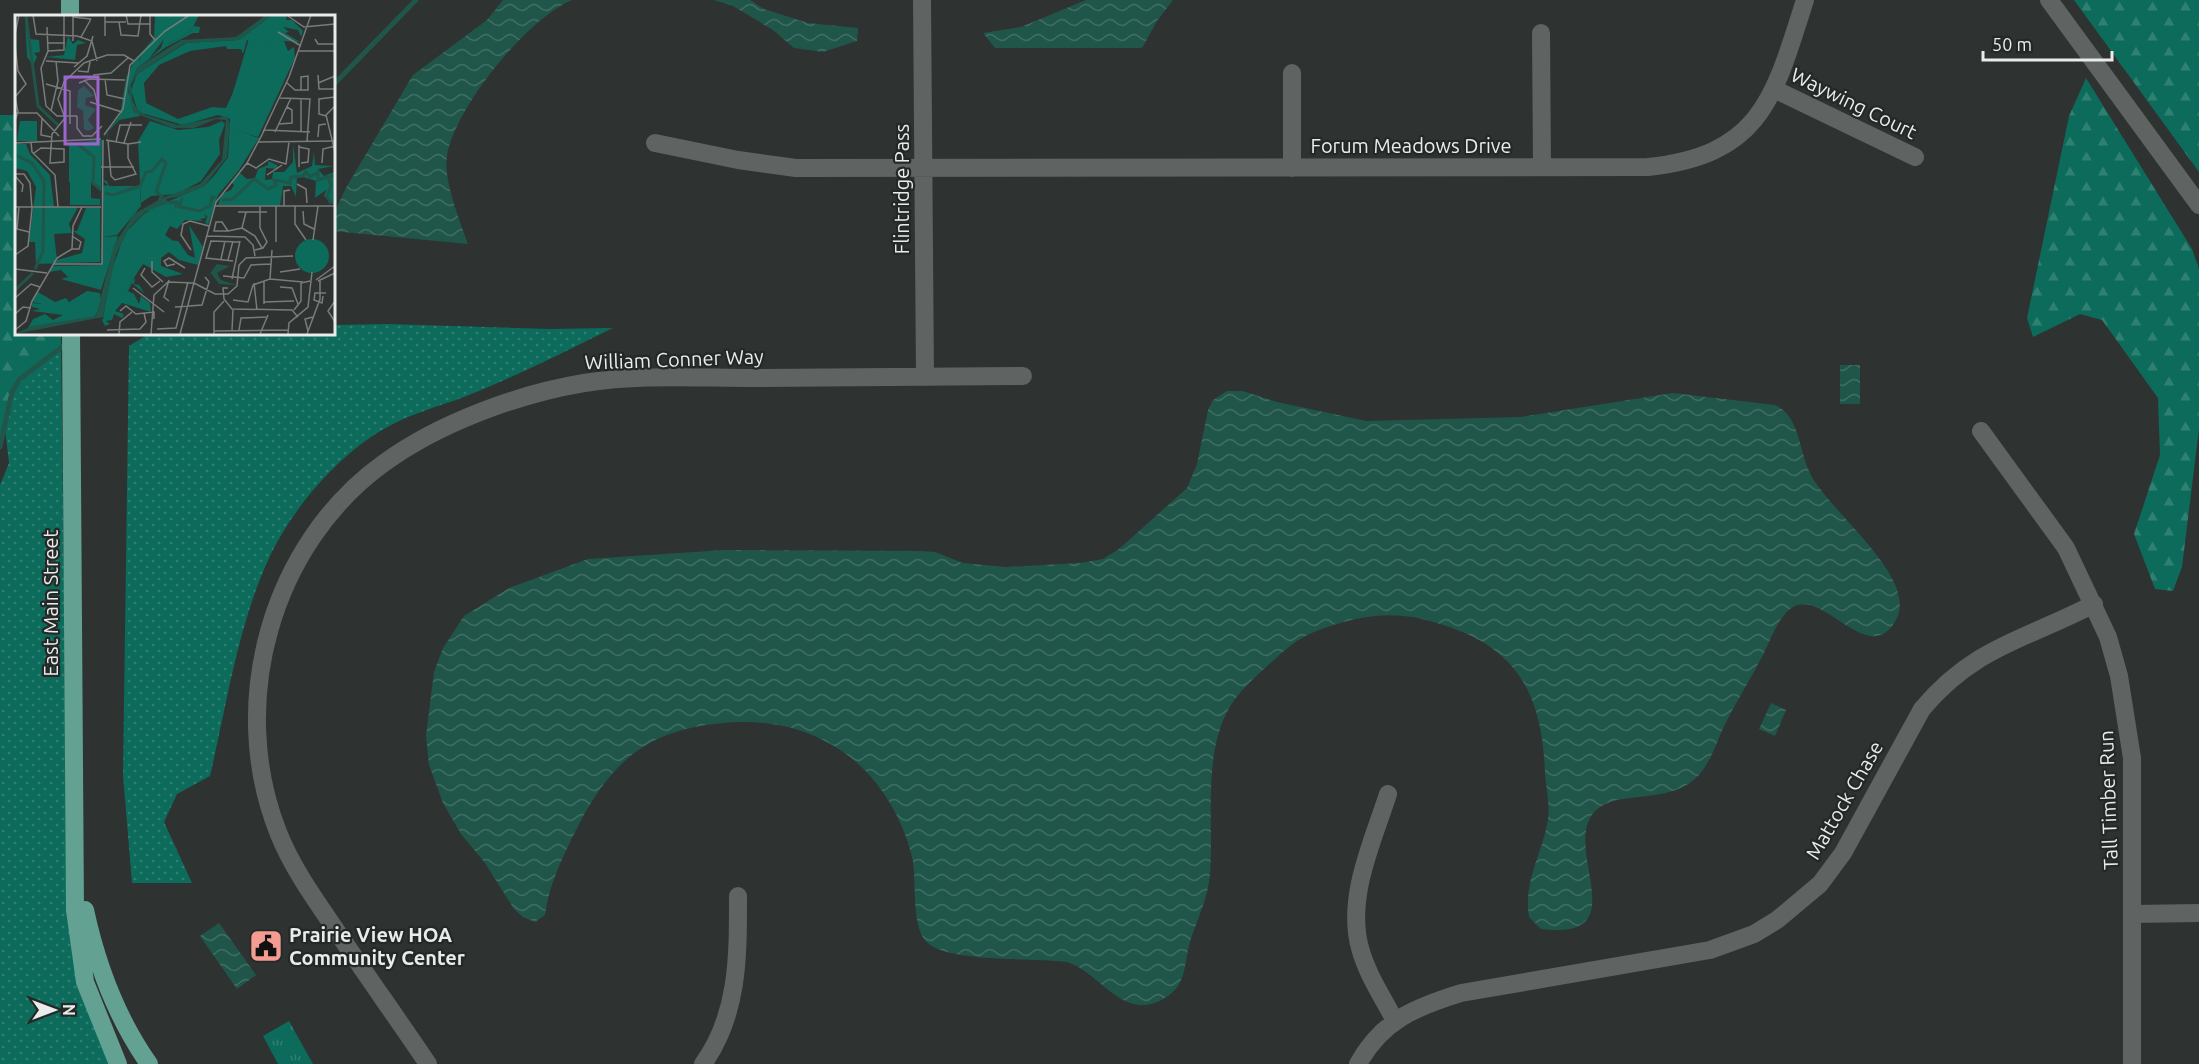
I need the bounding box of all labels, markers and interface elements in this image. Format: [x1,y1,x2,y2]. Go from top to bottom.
inset map [15,15,334,334]
scale bar [1983,24,2112,62]
text: 50 m [1992,34,2032,54]
street label: Waywing Court [1787,63,1921,143]
street label: Flintridge Pass [890,124,913,254]
street label: Forum Meadows Drive [1310,134,1512,157]
street label: William Conner Way [584,344,764,374]
street label: East Main Street [39,529,62,676]
street label: Tall Timber Run [2094,730,2122,870]
street label: Mattock Chase [1801,737,1887,863]
place label: Prairie View HOA Community Center [289,923,466,969]
public building icon: Prairie View HOA Community Center [248,928,284,964]
north arrow [24,980,84,1040]
text: N [60,1004,78,1016]

